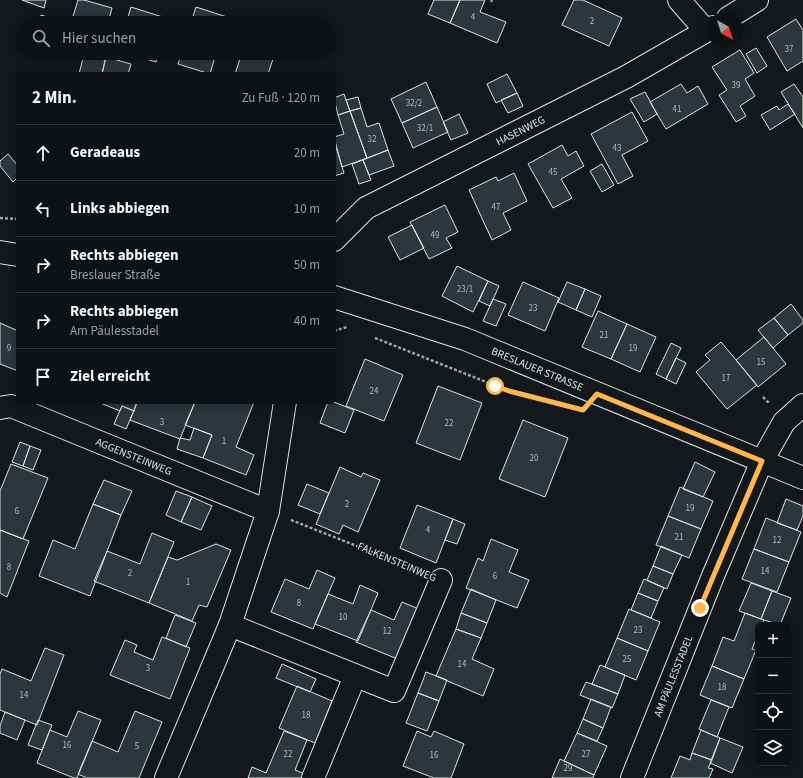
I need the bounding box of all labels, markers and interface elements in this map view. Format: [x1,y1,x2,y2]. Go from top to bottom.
house number: 4 [471,11,476,24]
north arrow [707,12,743,48]
house number: 2 [590,15,595,28]
search box [16,16,336,60]
icon: search [30,27,52,49]
text: Hier suchen [62,28,136,49]
house number: 37 [785,43,794,56]
house number: 39 [732,79,741,92]
text: 2 Min. [32,86,77,110]
text: Zu Fuß · 120 m [242,89,320,107]
house number: 32/2 [406,97,423,110]
house number: 41 [673,103,681,116]
street label: HASENWEG [493,112,548,149]
house number: 32/1 [417,122,433,135]
house number: 32 [368,133,377,146]
icon: ahead [32,142,54,164]
text: Geradeaus [70,142,140,163]
house number: 43 [613,142,622,155]
text: 20 m [294,144,320,162]
house number: 45 [549,166,558,179]
icon: left [32,198,54,220]
text: Links abbiegen [70,198,169,219]
text: 10 m [294,200,320,218]
house number: 47 [492,201,501,214]
house number: 49 [431,229,440,242]
text: Rechts abbiegen [70,245,179,266]
icon: right [32,254,54,276]
text: 50 m [294,256,320,274]
text: Breslauer Straße [70,266,160,284]
house number: 23/1 [457,283,473,296]
text: Rechts abbiegen [70,301,179,322]
house number: 23 [529,302,538,315]
icon: right [32,310,54,332]
text: 40 m [294,312,320,330]
text: Am Päulesstadel [70,322,159,340]
house number: 21 [600,329,608,342]
house number: 9 [7,342,12,355]
house number: 19 [629,342,638,355]
street label: BRESLAUER STRASSE [489,343,586,395]
house number: 15 [757,356,766,369]
icon: arrive [32,366,54,388]
text: Ziel erreicht [70,366,150,387]
house number: 17 [722,372,731,385]
route start [486,377,504,395]
house number: 24 [370,385,379,398]
house number: 3 [160,416,165,429]
house number: 22 [445,417,454,430]
street label: AGGENSTEINWEG [94,434,175,479]
house number: 1 [222,435,226,448]
house number: 20 [530,452,539,465]
house number: 2 [345,498,350,511]
house number: 19 [686,502,695,515]
house number: 6 [15,505,20,518]
house number: 4 [426,524,431,537]
house number: 21 [675,531,683,544]
house number: 12 [773,534,782,547]
street label: FALKENSTEINWEG [355,539,439,585]
house number: 8 [7,561,12,574]
house number: 14 [761,565,770,578]
house number: 2 [128,567,133,580]
house number: 6 [493,570,498,583]
house number: 1 [186,576,190,589]
house number: 8 [297,597,302,610]
route end [691,599,709,617]
house number: 10 [339,611,348,624]
map controls [755,622,791,766]
button: + [755,622,791,658]
house number: 23 [634,624,643,637]
house number: 12 [383,625,392,638]
street label: AM PÄULESSTADEL [650,632,696,719]
house number: 25 [623,653,632,666]
house number: 14 [458,658,467,671]
button: − [755,658,791,694]
house number: 3 [146,662,151,675]
house number: 18 [718,681,727,694]
house number: 14 [20,689,29,702]
button: locate [755,694,791,730]
house number: 18 [302,709,311,722]
button: layers [755,730,791,766]
house number: 16 [63,739,72,752]
house number: 5 [135,740,140,753]
house number: 22 [284,748,293,761]
house number: 27 [582,748,591,761]
house number: 16 [430,749,439,762]
house number: 29 [564,762,573,775]

